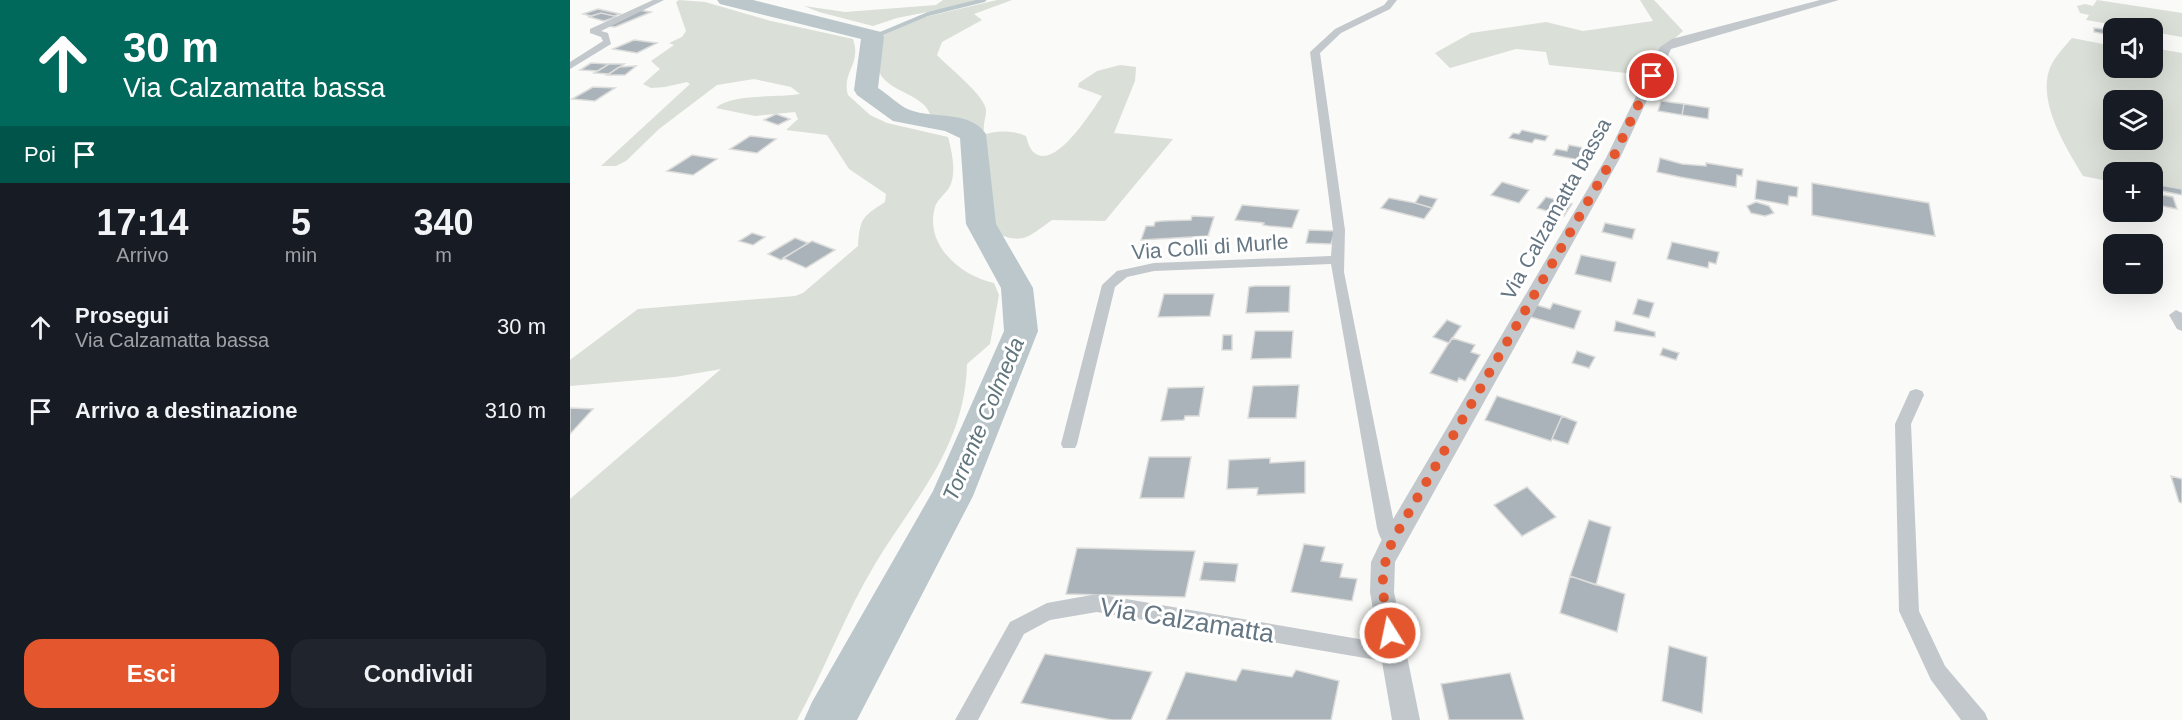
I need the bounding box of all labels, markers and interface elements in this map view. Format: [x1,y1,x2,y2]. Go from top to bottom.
map controls [2103,18,2163,294]
button: sound [2103,18,2163,78]
icon: ahead [24,24,102,102]
text: 30 m [123,24,219,71]
pin [1626,50,1677,101]
icon: arrive [1635,59,1668,92]
text: Via Calzamatta bassa [123,73,385,103]
button: layers [2103,90,2163,150]
street label: Via Calzamatta bassa [1496,114,1615,303]
icon: arrive [68,138,101,171]
text: Poi [24,142,56,167]
button: + [2103,162,2163,222]
text: 17:14 [96,202,188,243]
text: 5 [291,202,311,243]
text: 340 [413,202,474,243]
street label: Via Colli di Murle [1131,230,1289,263]
button: − [2103,234,2163,294]
text: Arrivo [116,244,169,266]
text: min [285,244,317,266]
text: m [435,244,452,266]
text: Prosegui [75,303,169,328]
icon: ahead [24,311,57,344]
text: 30 m [497,314,546,339]
text: Via Calzamatta bassa [75,329,269,351]
water label: Torrente Colmeda [938,334,1029,505]
icon: arrive [24,395,57,428]
text: Arrivo a destinazione [75,398,298,423]
text: 310 m [485,398,546,423]
street label: Via Calzamatta [1098,591,1277,649]
position arrow [1358,601,1422,665]
button: Esci [24,639,279,708]
button: Condividi [291,639,546,708]

